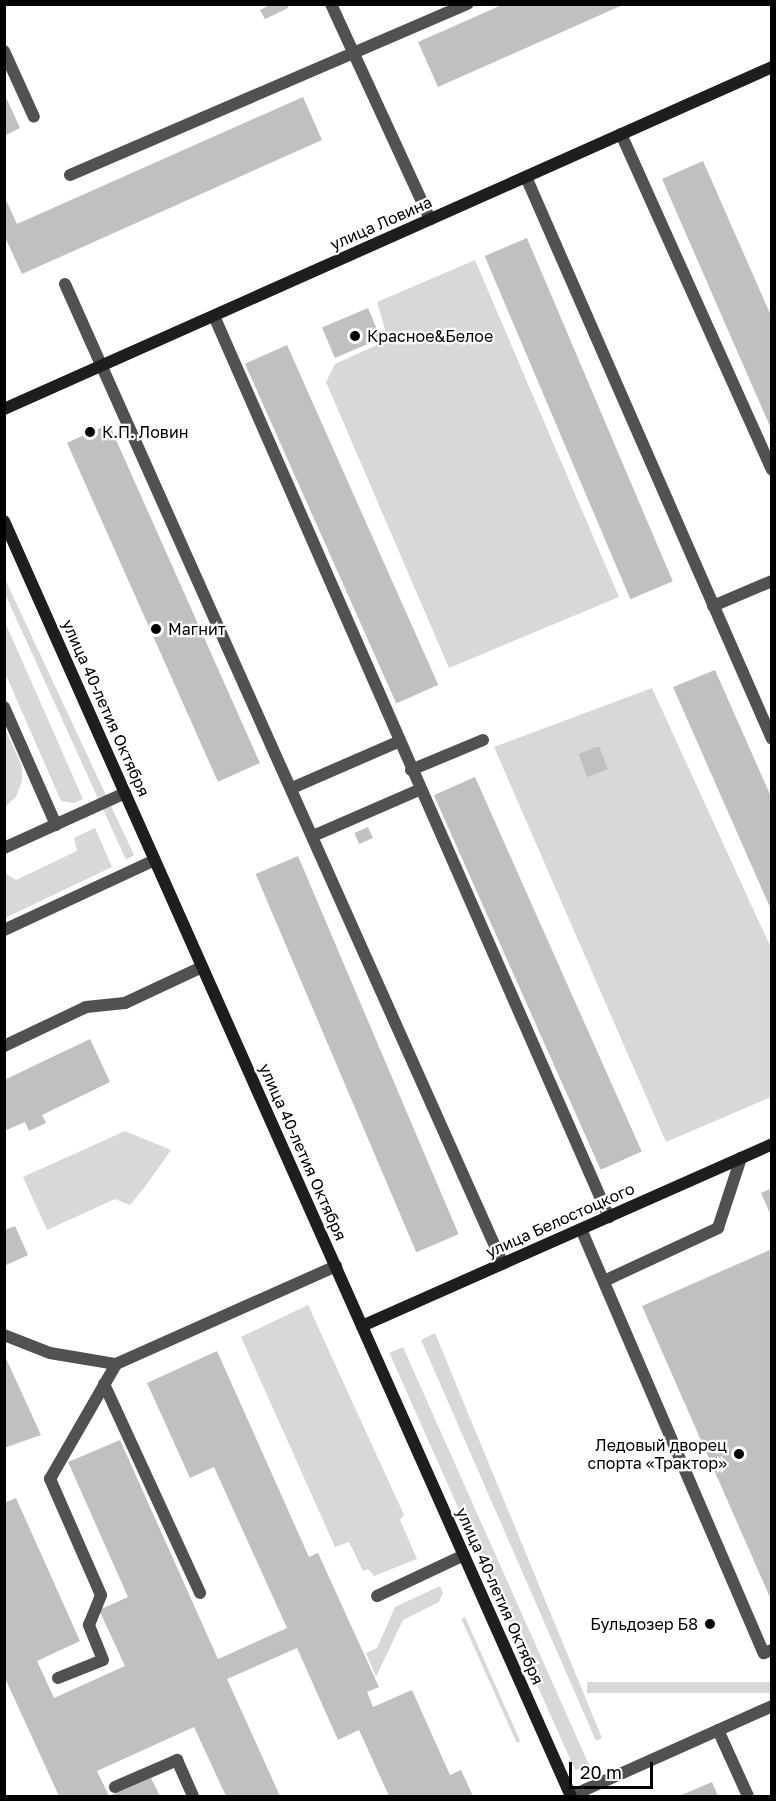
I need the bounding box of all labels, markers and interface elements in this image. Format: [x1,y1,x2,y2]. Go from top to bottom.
street label: улица Ловина [327,192,435,254]
place label: Красное&Белое [367,326,493,346]
marker: Красное&Белое [348,329,362,343]
place label: К.П. Ловин [102,422,188,442]
marker: К.П. Ловин [83,425,97,439]
street label: улица 40-летия Октября [58,617,154,799]
place label: Магнит [168,619,226,639]
marker: Магнит [149,622,163,636]
street label: улица 40-летия Октября [255,1061,351,1243]
street label: улица Белостоцкого [483,1179,637,1261]
place label: Ледовый дворец спорта «Трактор» [588,1435,727,1473]
marker: Ледовый дворец спорта «Трактор» [732,1447,746,1461]
street label: улица 40-летия Октября [452,1505,548,1687]
place label: Бульдозер Б8 [590,1614,698,1634]
marker: Бульдозер Б8 [703,1617,717,1631]
scale bar [572,1750,656,1788]
text: 20 m [580,1761,622,1783]

